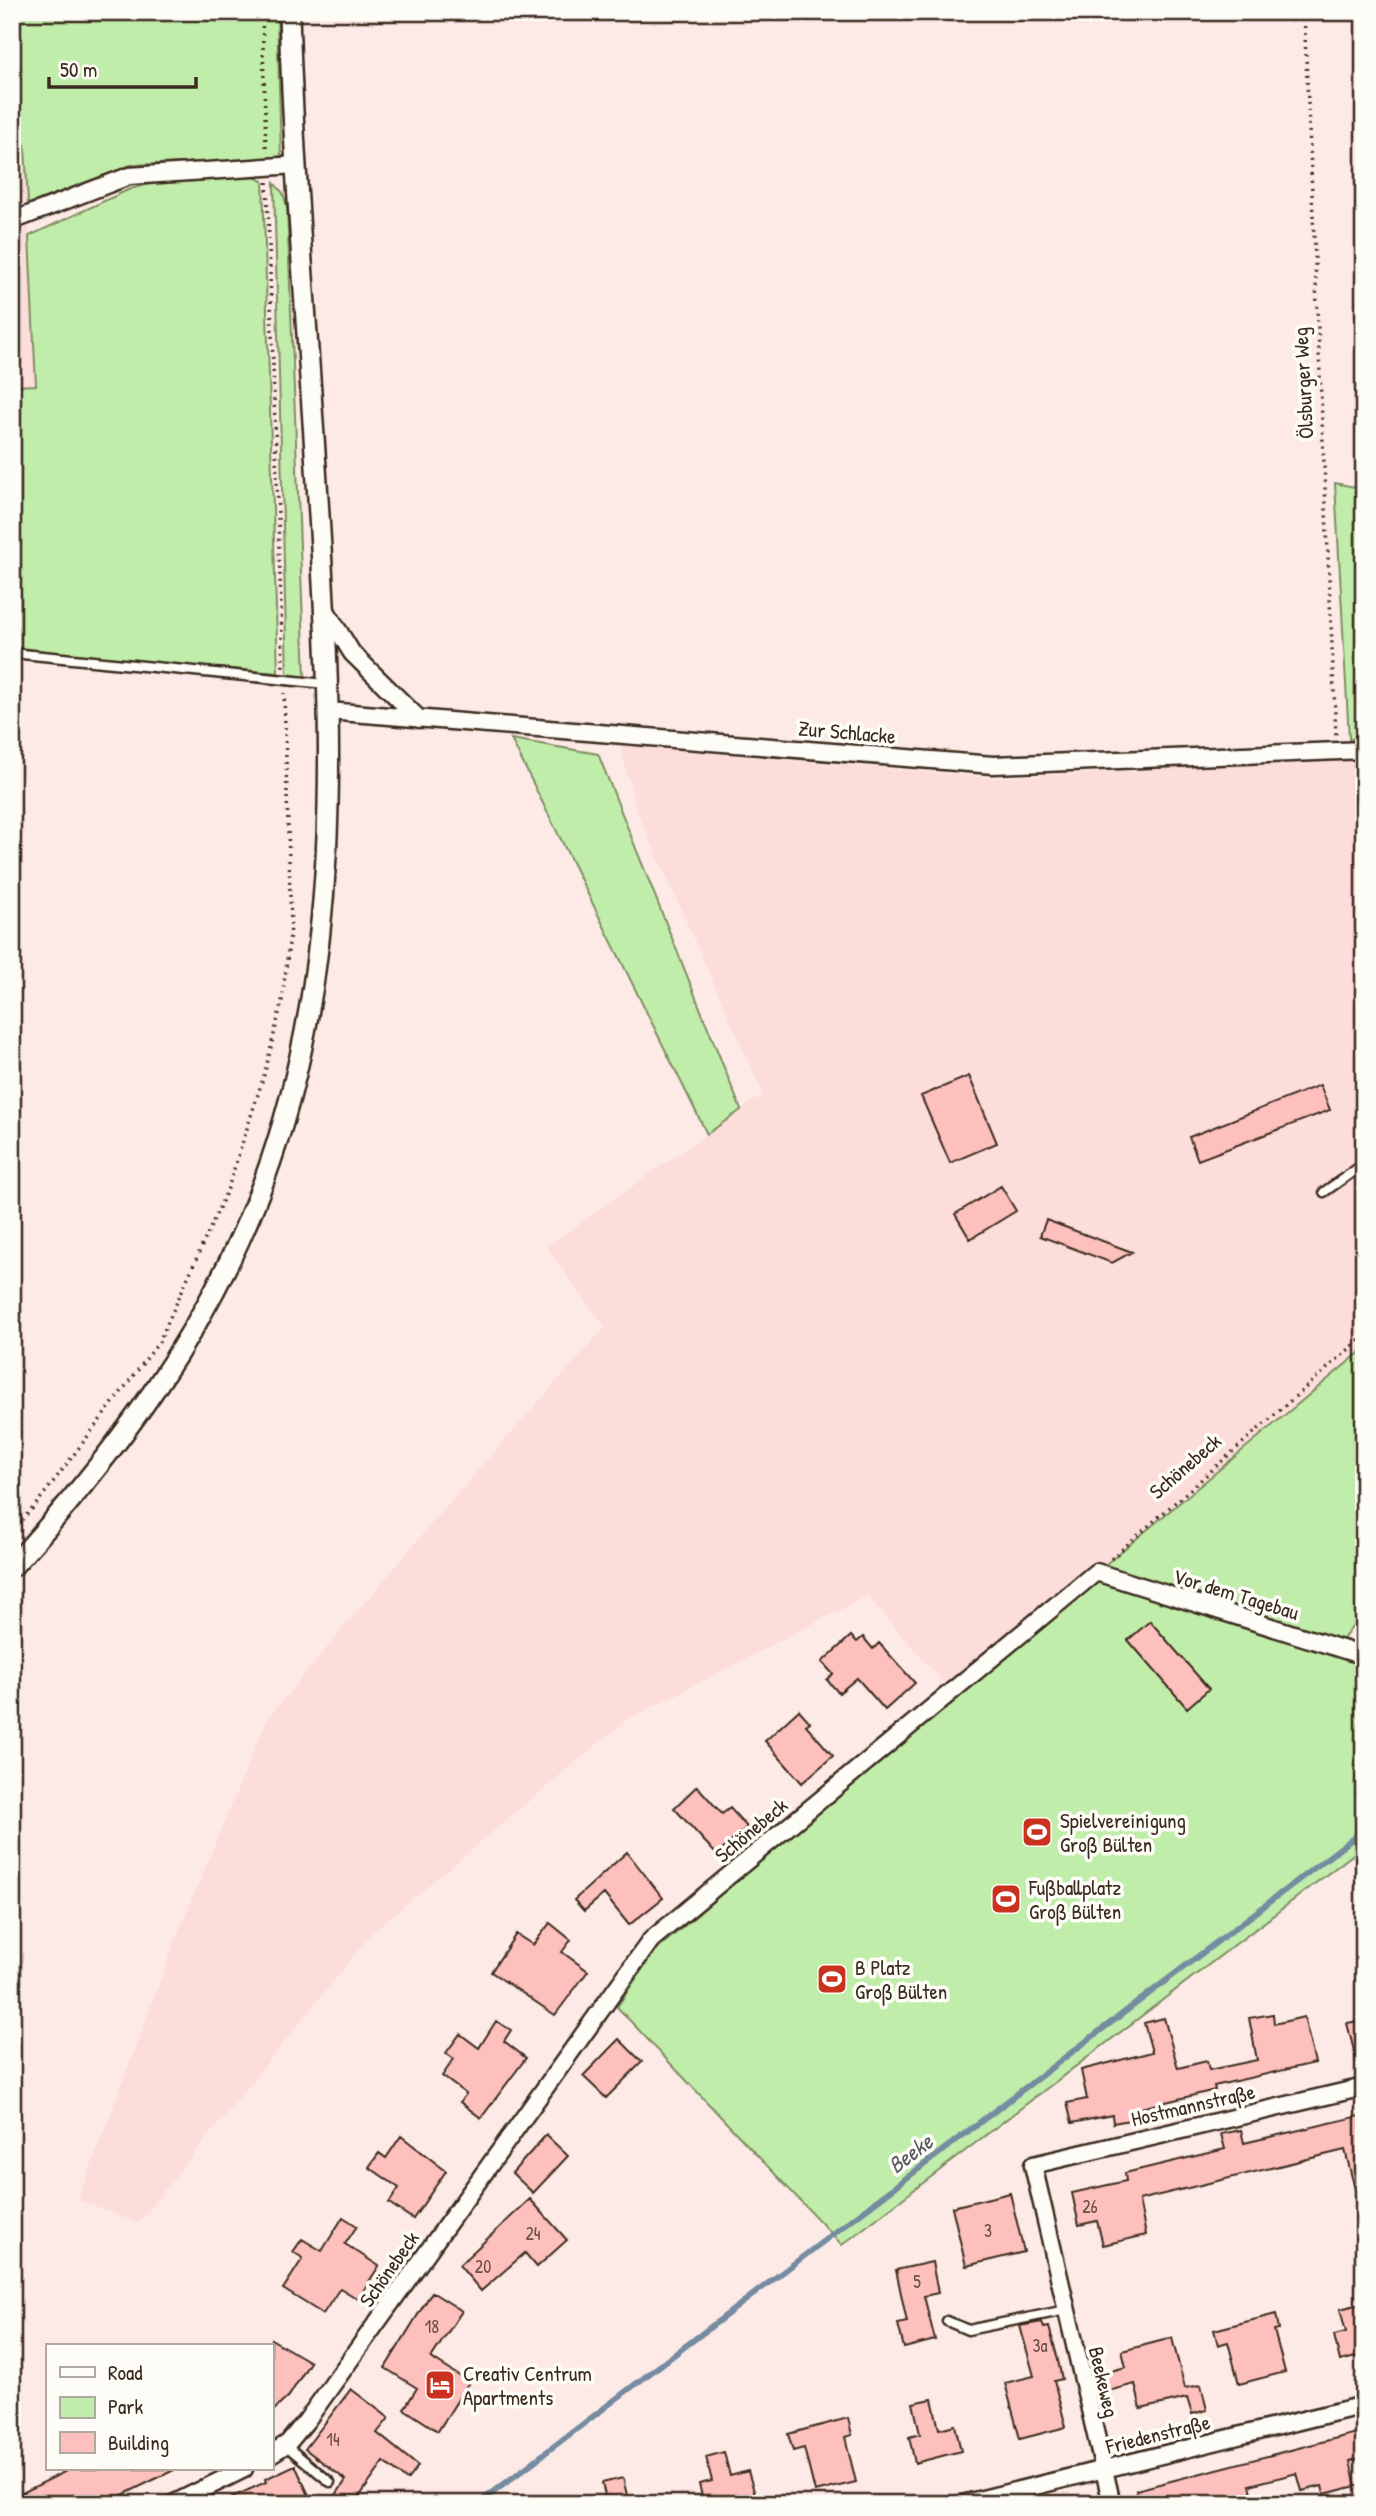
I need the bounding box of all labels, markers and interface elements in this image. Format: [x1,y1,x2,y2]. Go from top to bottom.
scale bar [49,46,196,90]
text: 50 m [60,55,97,84]
street label: Ölsburger Weg [1286,326,1320,440]
street label: Zur Schlacke [797,713,897,751]
street label: Schönebeck [1143,1426,1227,1505]
street label: Vor dem Tagebau [1170,1561,1303,1627]
street label: Schönebeck [708,1791,794,1869]
place label: Spielvereinigung Groß Bülten [1060,1806,1186,1859]
sports icon: Spielvereinigung Groß Bülten [1020,1815,1054,1849]
place label: Fußballplatz Groß Bülten [1028,1873,1121,1926]
sports icon: Fußballplatz Groß Bülten [989,1882,1023,1916]
place label: B Platz Groß Bülten [855,1953,947,2006]
sports icon: B Platz Groß Bülten [815,1962,849,1996]
street label: Hostmannstraße [1128,2077,1258,2133]
water label: Beeke [881,2125,939,2180]
house number: 26 [1082,2194,1098,2219]
house number: 3 [984,2218,992,2243]
house number: 24 [525,2221,541,2246]
street label: Schönebeck [352,2225,426,2313]
house number: 20 [475,2254,491,2279]
house number: 5 [913,2269,921,2294]
house number: 18 [425,2314,439,2339]
house number: 3a [1032,2333,1048,2358]
legend [46,2344,273,2470]
street label: Beekeweg [1082,2344,1126,2420]
text: Road [108,2358,142,2387]
place label: Creativ Centrum Apartments [463,2359,592,2412]
hotel icon: Creativ Centrum Apartments [423,2368,457,2402]
text: Park [108,2392,143,2421]
street label: Friedenstraße [1102,2407,1213,2461]
house number: 14 [326,2427,340,2452]
text: Building [108,2428,169,2457]

